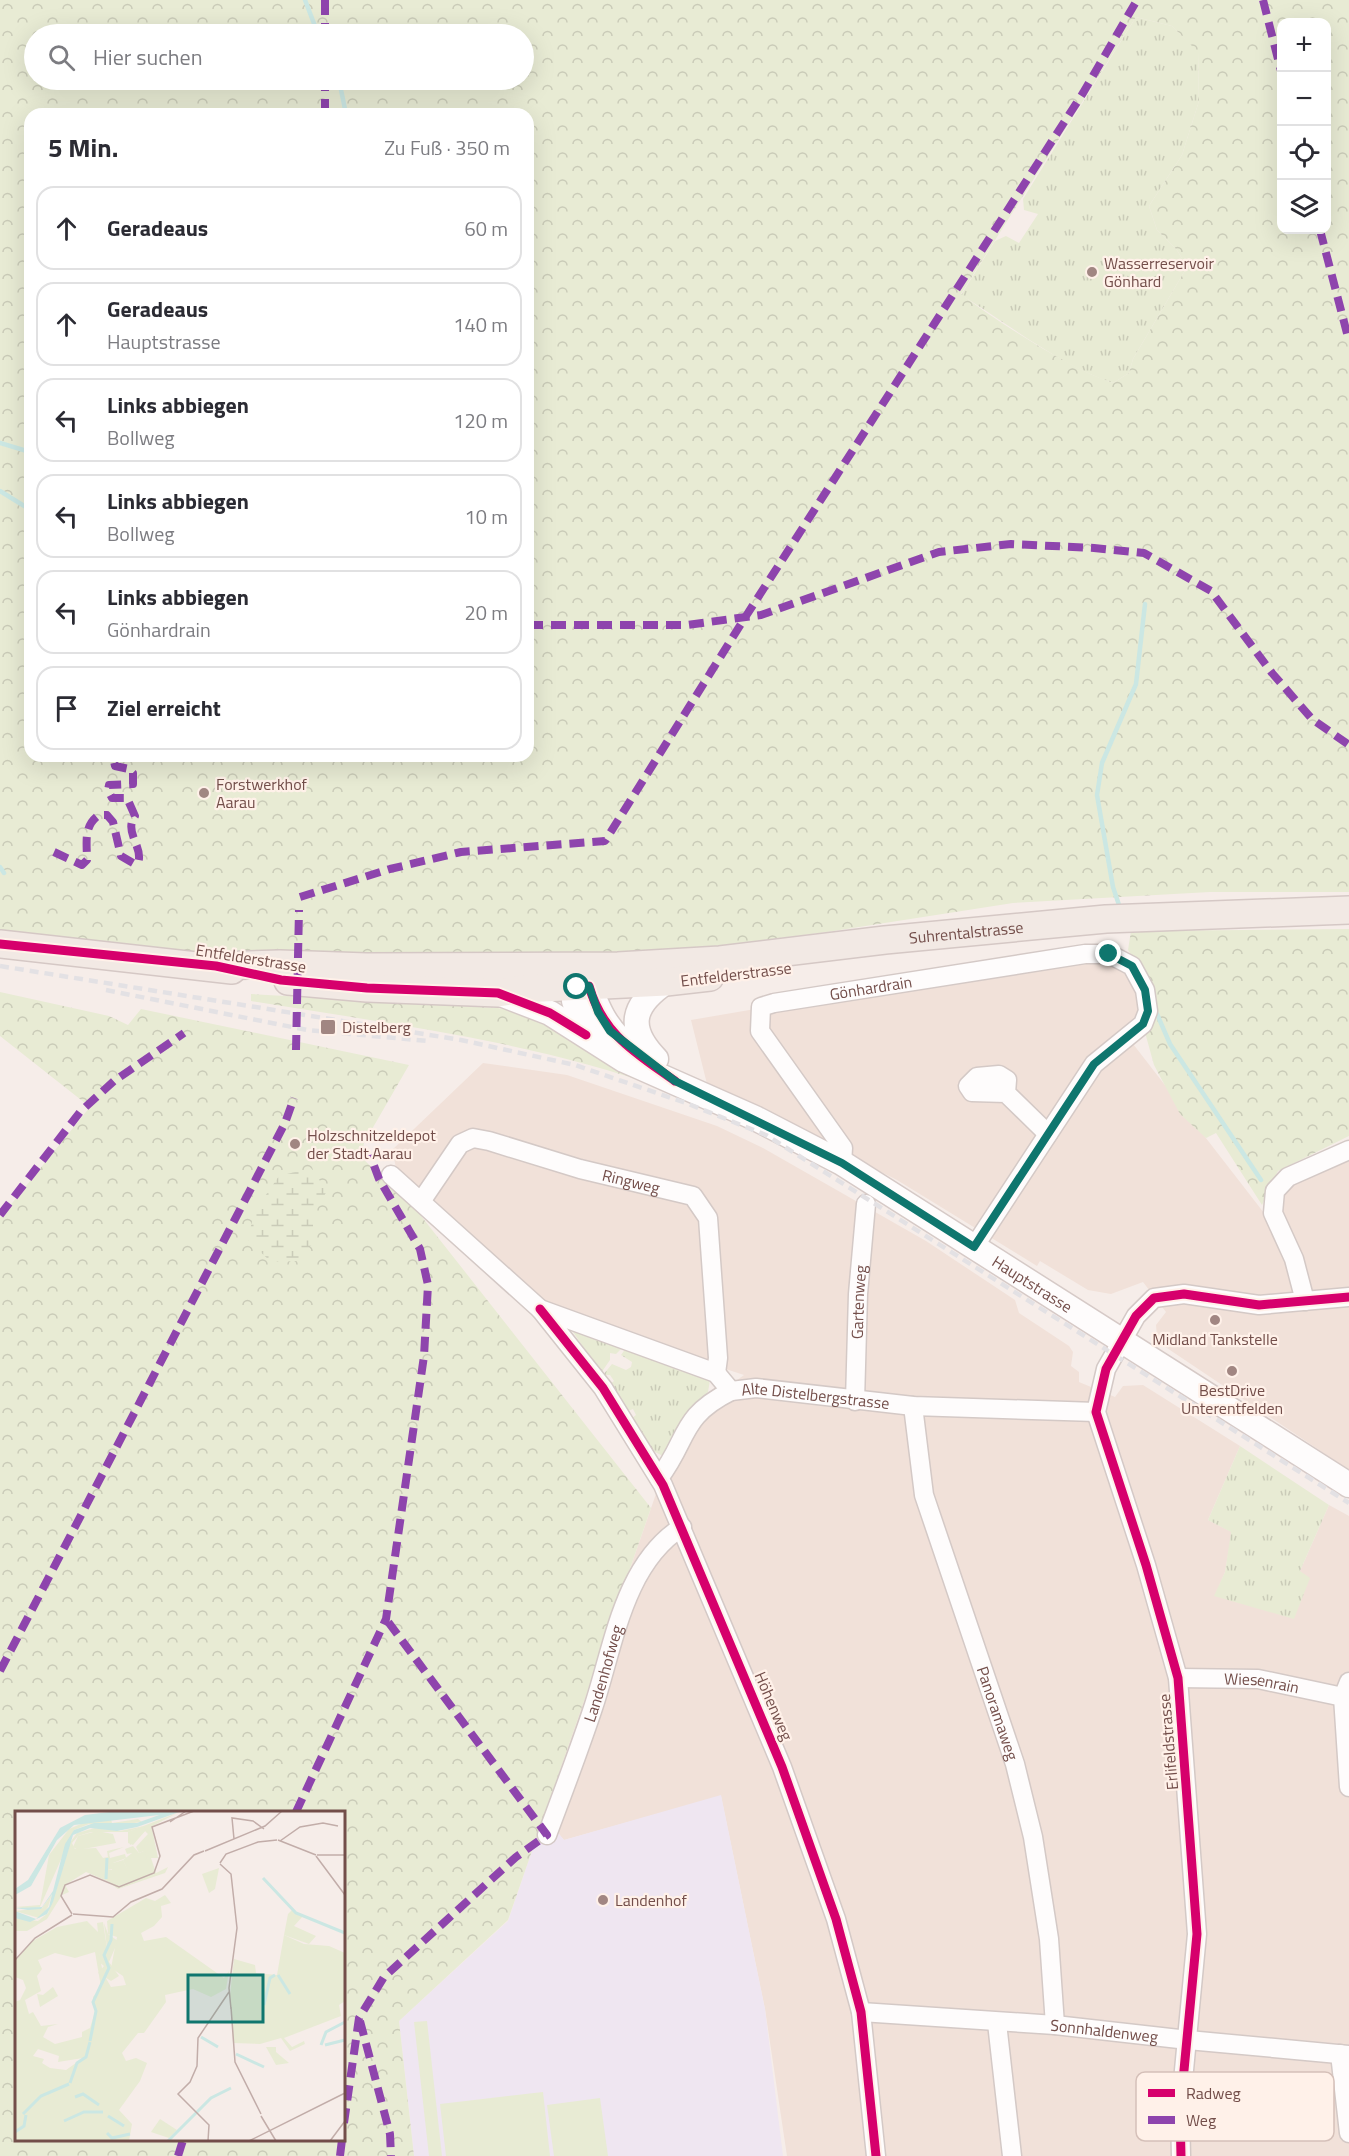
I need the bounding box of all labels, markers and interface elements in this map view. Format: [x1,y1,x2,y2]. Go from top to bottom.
map controls [1277,18,1331,234]
button: + [1277,18,1331,72]
search box [24,24,534,90]
text: Hier suchen [93,40,202,74]
icon: search [45,41,78,74]
button: − [1277,72,1331,126]
button: locate [1277,126,1331,180]
text: 5 Min. [48,128,118,167]
text: Zu Fuß · 350 m [384,132,510,163]
button: layers [1277,180,1331,234]
text: Geradeaus [107,211,208,245]
icon: ahead [50,212,83,245]
text: 60 m [464,213,508,244]
place label: Wasserreservoir Gönhard [1104,251,1214,293]
marker: Wasserreservoir Gönhard [1085,265,1099,279]
text: Geradeaus [107,292,208,326]
icon: ahead [50,308,83,341]
text: 140 m [453,309,508,340]
text: Hauptstrasse [107,326,221,357]
text: Links abbiegen [107,388,249,422]
icon: left [50,404,83,437]
text: 120 m [453,405,508,436]
text: Bollweg [107,422,175,453]
text: Links abbiegen [107,484,249,518]
icon: left [50,500,83,533]
text: 10 m [464,501,508,532]
text: Bollweg [107,518,175,549]
text: Links abbiegen [107,580,249,614]
icon: left [50,596,83,629]
text: 20 m [464,597,508,628]
text: Gönhardrain [107,614,211,645]
text: Ziel erreicht [107,691,221,725]
icon: arrive [50,692,83,725]
place label: Forstwerkhof Aarau [216,772,308,814]
marker: Forstwerkhof Aarau [197,786,211,800]
street label: Suhrentalstrasse [908,915,1024,950]
street label: Entfelderstrasse [194,937,308,979]
route end [1095,940,1121,966]
street label: Entfelderstrasse [679,955,793,993]
street label: Gönhardrain [828,969,914,1006]
route start [563,973,589,999]
place label: Distelberg [342,1015,411,1039]
marker: Distelberg [319,1018,337,1036]
place label: Holzschnitzeldepot der Stadt Aarau [307,1123,436,1165]
marker: Holzschnitzeldepot der Stadt Aarau [288,1137,302,1151]
street label: Ringweg [600,1163,662,1200]
street label: Hauptstrasse [987,1249,1077,1318]
street label: Gartenweg [845,1264,873,1339]
marker: Midland Tankstelle [1208,1313,1222,1327]
place label: Midland Tankstelle [1152,1327,1278,1351]
marker: BestDrive Unterentfelden [1225,1364,1239,1378]
street label: Alte Distelbergstrasse [740,1376,891,1415]
place label: BestDrive Unterentfelden [1181,1378,1283,1420]
street label: Landenhofweg [577,1622,629,1725]
street label: Panoramaweg [971,1663,1025,1763]
street label: Wiesenrain [1224,1667,1301,1699]
street label: Höhenweg [749,1668,799,1744]
street label: Erlifeldstrasse [1152,1693,1184,1791]
inset map [15,1811,345,2141]
place label: Landenhof [615,1888,687,1912]
marker: Landenhof [596,1893,610,1907]
street label: Sonnhaldenweg [1050,2013,1159,2049]
legend [1136,2072,1334,2141]
text: Radweg [1186,2081,1241,2105]
text: Weg [1186,2108,1216,2132]

